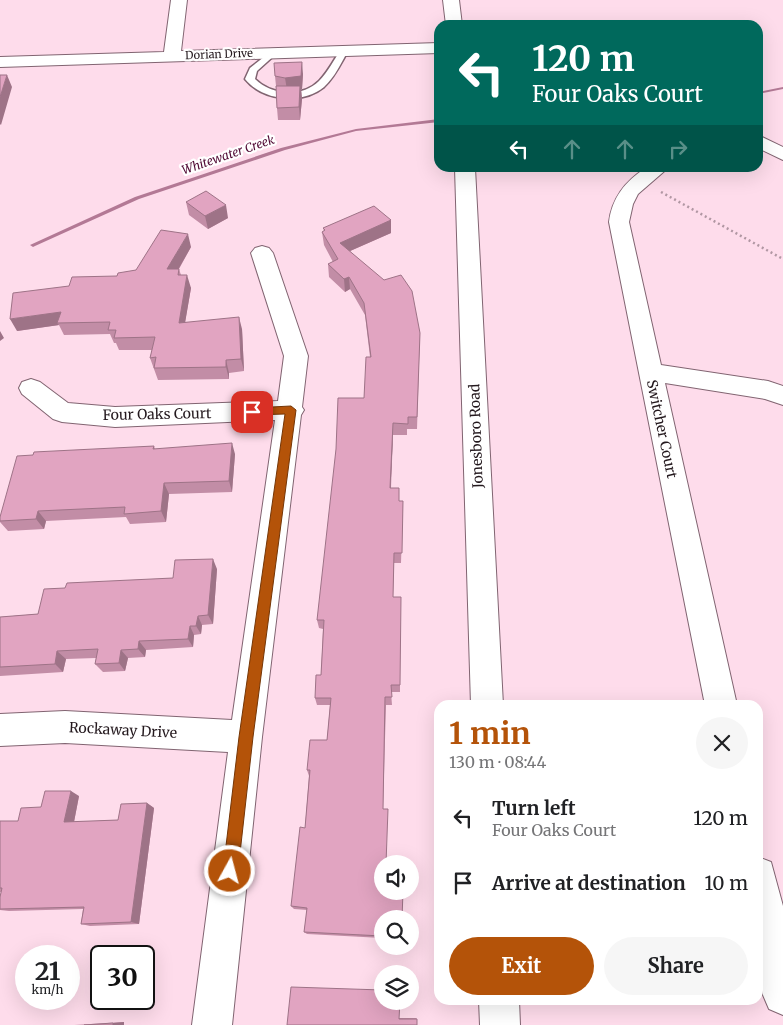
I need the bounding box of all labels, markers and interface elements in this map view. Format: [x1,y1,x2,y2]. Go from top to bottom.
text: 120 m [532,37,635,81]
icon: left [449,40,514,105]
street label: Dorian Drive [185,46,253,62]
text: Four Oaks Court [532,80,703,108]
water label: Whitewater Creek [180,132,277,177]
icon: left [505,135,533,163]
icon: ahead [558,135,586,163]
icon: ahead [611,135,639,163]
icon: right [664,135,692,163]
street label: Switcher Court [643,378,681,480]
street label: Jonesboro Road [465,383,487,490]
pin [231,391,273,433]
icon: arrive [238,398,266,426]
street label: Four Oaks Court [102,404,212,424]
text: 1 min [449,714,531,752]
button: close [696,717,748,769]
street label: Rockaway Drive [68,718,178,742]
text: 130 m · 08:44 [449,752,546,772]
text: Turn left [492,796,576,820]
icon: left [449,804,477,832]
text: 120 m [693,806,748,830]
text: Four Oaks Court [492,820,616,840]
position arrow [203,844,255,896]
map controls [374,855,419,1010]
button: sound [374,855,419,900]
icon: arrive [449,869,477,897]
text: Arrive at destination [492,871,686,895]
text: 10 m [705,871,748,895]
button: search [374,910,419,955]
button: Exit [449,937,594,995]
button: Share [604,937,748,995]
speed limit sign: 30 [90,945,155,1010]
text: 21 [35,955,60,987]
button: layers [374,965,419,1010]
text: km/h [32,982,63,997]

